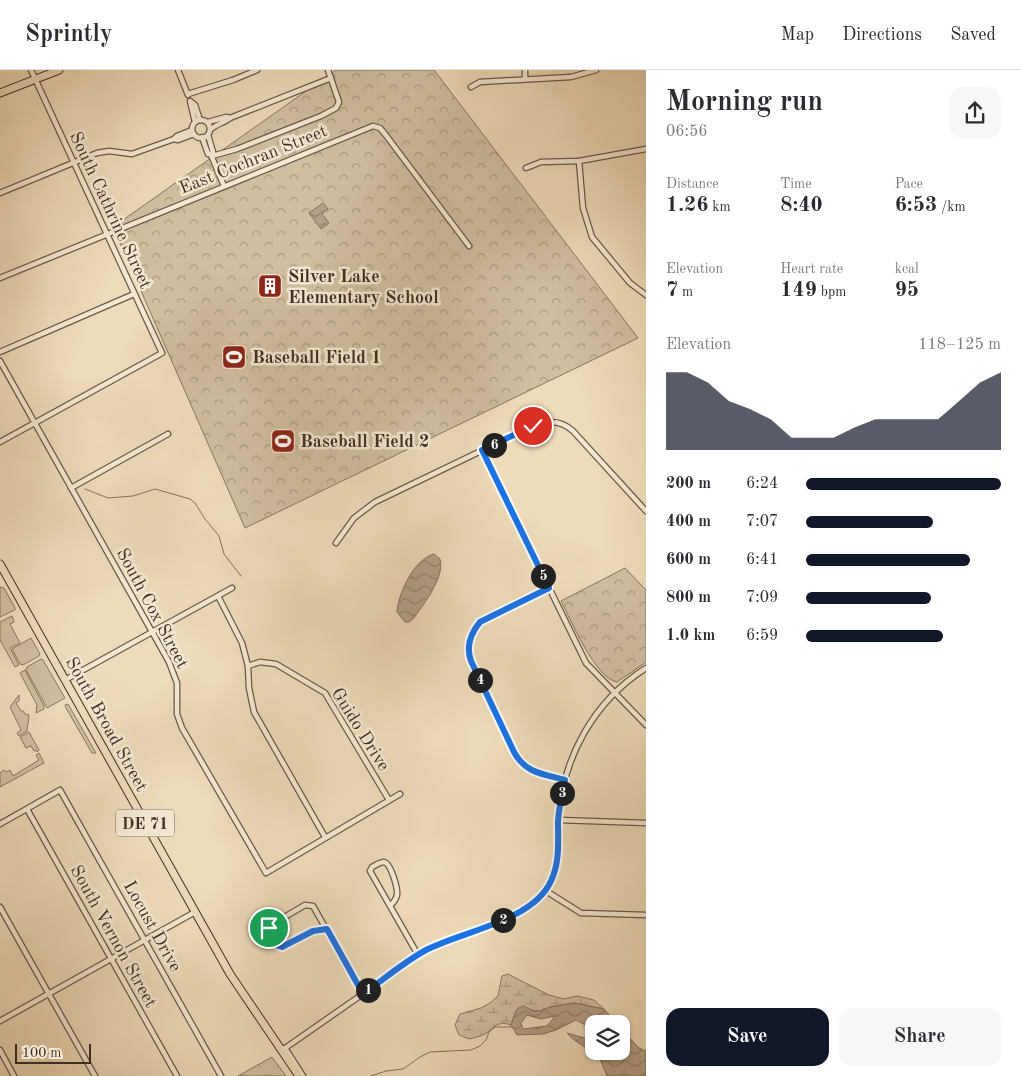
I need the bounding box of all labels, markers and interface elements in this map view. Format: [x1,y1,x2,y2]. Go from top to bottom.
text: Sprintly [25,23,113,47]
text: Map [781,26,814,44]
text: Directions [842,26,922,44]
text: Saved [950,26,996,44]
button: share [949,87,1001,139]
text: Morning run [666,89,823,117]
street label: East Cochran Street [177,122,330,198]
text: 06:56 [666,124,708,140]
street label: South Cathrine Street [66,129,154,292]
text: Distance [666,177,719,191]
text: Time [780,177,812,191]
text: Pace [895,177,923,191]
text: 1.26 [666,195,708,216]
text: 8:40 [780,195,823,216]
text: 6:53 [895,195,937,216]
text: km [708,200,731,214]
text: /km [937,200,966,214]
text: Elevation [666,262,723,276]
text: Heart rate [780,262,843,276]
text: kcal [895,262,919,276]
place label: Silver Lake Elementary School [288,268,439,307]
building icon: Silver Lake Elementary School [257,273,283,299]
text: 7 [666,280,678,301]
text: 149 [780,280,817,301]
text: 95 [895,280,919,301]
text: m [678,285,693,299]
text: bpm [817,285,846,299]
text: Elevation [666,337,731,353]
text: 118–125 m [918,337,1001,353]
sports icon: Baseball Field 1 [221,344,247,370]
place label: Baseball Field 1 [252,349,382,367]
pin [512,405,554,447]
icon: check [519,412,547,440]
sports icon: Baseball Field 2 [270,428,296,454]
pin: 6 [482,432,506,458]
place label: Baseball Field 2 [300,433,430,451]
text: 6 [490,438,499,452]
text: 200 m [666,476,711,492]
text: 6:24 [746,476,778,492]
text: 400 m [666,514,711,530]
text: 7:07 [746,514,778,530]
street label: South Cox Street [113,545,191,672]
text: 600 m [666,552,711,568]
text: 6:41 [746,552,778,568]
pin: 5 [530,564,556,588]
text: 5 [539,569,548,583]
text: 800 m [666,590,711,606]
text: 7:09 [746,590,778,606]
text: 1.0 km [666,628,715,644]
text: 6:59 [746,628,778,644]
street label: South Broad Street [62,654,151,795]
pin: 4 [468,668,492,692]
text: 4 [476,673,485,687]
street label: Guido Drive [328,685,393,774]
pin: 3 [550,780,574,806]
text: 3 [558,786,567,800]
road number: DE 71 [116,810,174,836]
street label: South Vernon Street [67,862,160,1011]
street label: Locust Drive [120,878,184,975]
pin [248,907,290,949]
pin: 2 [490,908,516,932]
text: 2 [499,913,508,927]
icon: arrive [255,914,283,942]
pin: 1 [356,978,380,1002]
text: 1 [364,983,373,997]
button: Save [666,1008,829,1066]
button: Share [839,1008,1001,1066]
map controls [585,1015,630,1060]
button: layers [585,1015,630,1060]
scale bar [15,1041,91,1064]
text: 100 m [22,1046,61,1060]

